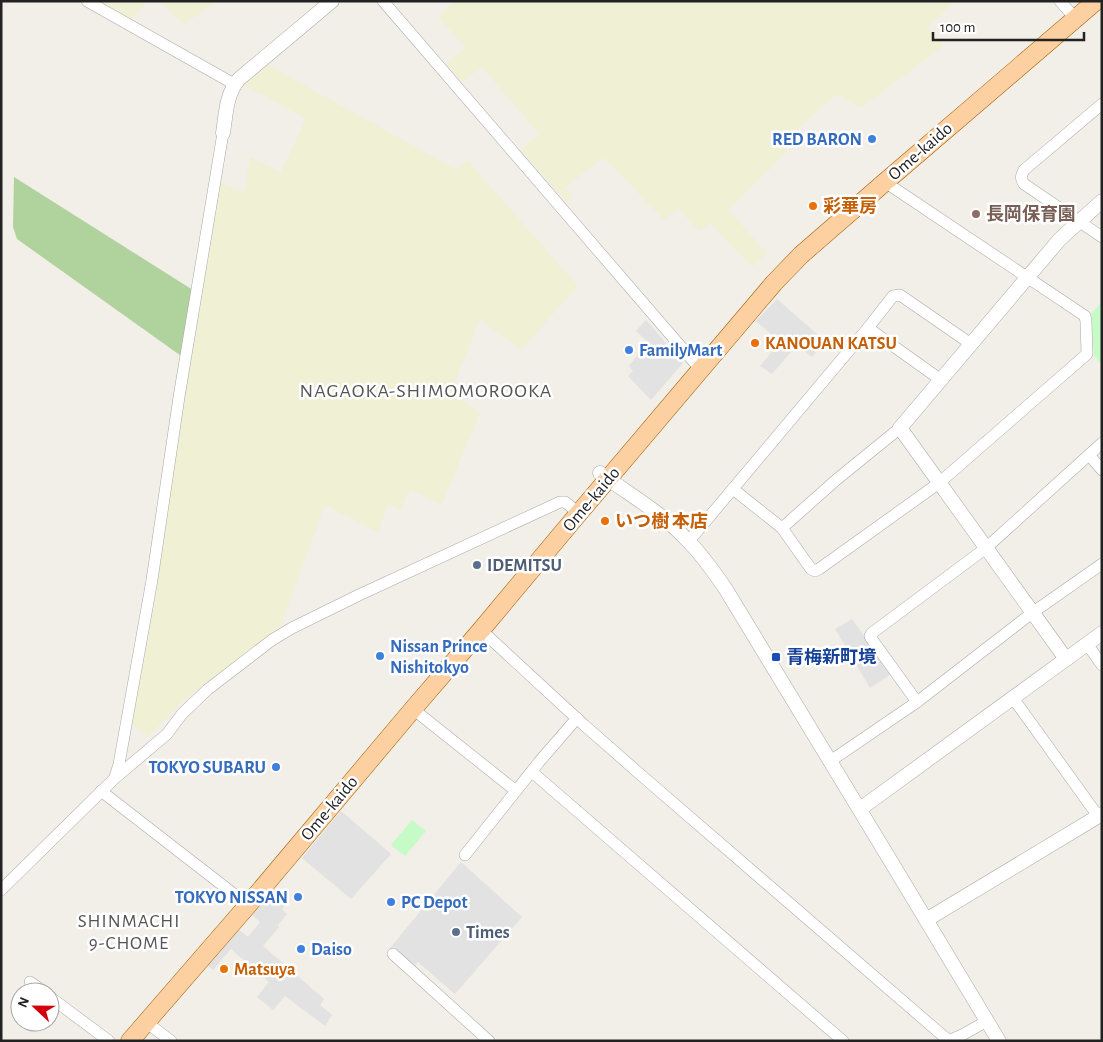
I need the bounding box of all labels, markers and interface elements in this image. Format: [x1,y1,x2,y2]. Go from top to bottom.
scale bar [933,10,1084,42]
text: 100 m [940,20,975,35]
street label: Ome-kaido [885,119,956,184]
place label: RED BARON [772,131,862,149]
marker: RED BARON [866,133,878,145]
place label: 彩華房 [823,196,877,216]
marker: 彩華房 [807,200,819,212]
place label: 長岡保育園 [986,204,1076,224]
marker: 長岡保育園 [970,208,982,220]
place label: KANOUAN KATSU [765,335,897,353]
marker: KANOUAN KATSU [749,337,761,349]
place label: FamilyMart [639,342,722,360]
marker: FamilyMart [623,344,635,356]
district label: NAGAOKA-SHIMOMOROOKA [300,381,552,401]
street label: Ome-kaido [560,464,624,535]
place label: いつ樹 本店 [615,511,708,531]
marker: いつ樹 本店 [599,515,611,527]
place label: IDEMITSU [487,557,562,575]
marker: IDEMITSU [471,559,483,571]
place label: Nissan Prince Nishitokyo [390,638,488,677]
place label: 青梅新町境 [786,647,877,667]
marker: Nissan Prince Nishitokyo [374,650,386,662]
marker: 青梅新町境 [770,651,782,663]
place label: TOKYO SUBARU [148,759,266,777]
marker: TOKYO SUBARU [270,761,282,773]
street label: Ome-kaido [298,773,362,844]
place label: TOKYO NISSAN [175,889,288,907]
marker: TOKYO NISSAN [292,891,304,903]
place label: PC Depot [401,894,468,912]
marker: PC Depot [385,896,397,908]
district label: SHINMACHI 9-CHOME [78,912,180,953]
place label: Times [466,924,510,942]
marker: Times [450,926,462,938]
place label: Daiso [311,941,352,959]
marker: Daiso [295,943,307,955]
place label: Matsuya [234,961,296,979]
marker: Matsuya [218,963,230,975]
north arrow [10,982,60,1032]
text: N [16,995,32,1010]

